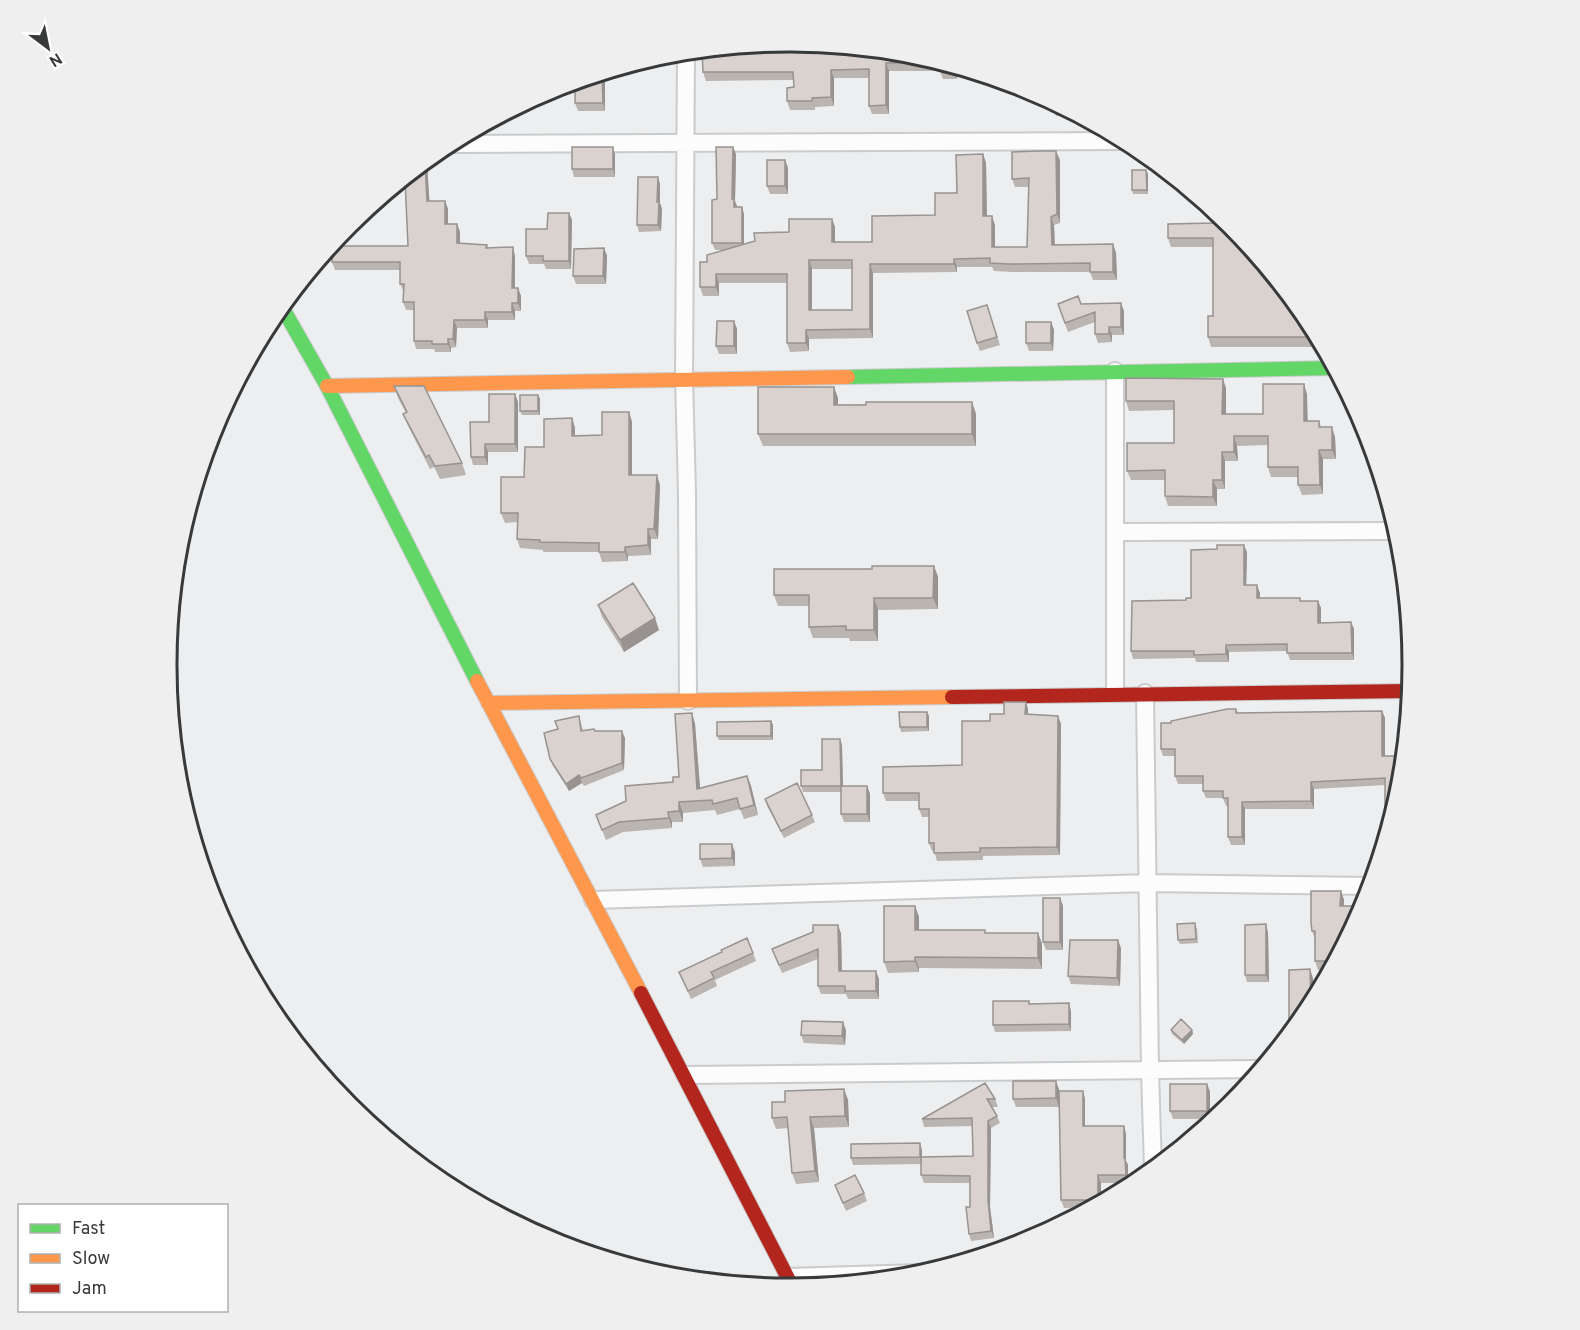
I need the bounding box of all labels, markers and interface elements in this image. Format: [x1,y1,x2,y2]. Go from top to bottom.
north arrow [18,18,78,78]
text: N [45,47,65,71]
legend [18,1204,228,1312]
text: Fast [72,1218,105,1241]
text: Slow [72,1248,110,1271]
text: Jam [72,1278,107,1301]

